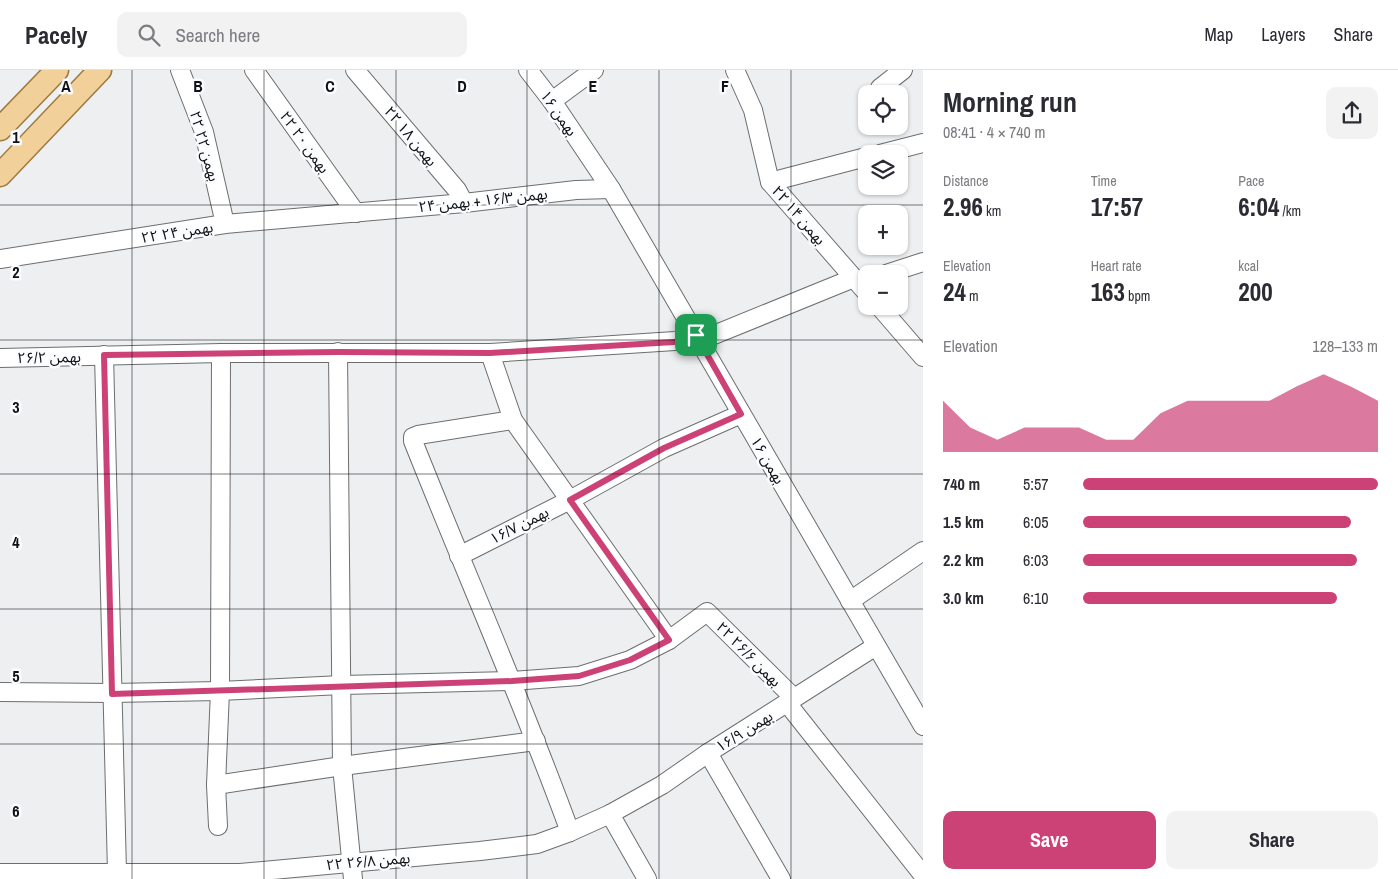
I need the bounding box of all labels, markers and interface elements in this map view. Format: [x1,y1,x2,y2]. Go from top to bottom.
search box [117,12,467,57]
text: Pacely [25,19,87,51]
icon: search [135,21,163,49]
text: Search here [175,22,260,48]
text: Map [1205,22,1233,47]
text: Layers [1261,22,1306,47]
text: Share [1334,22,1373,47]
text: A [61,75,71,97]
text: B [193,75,203,97]
text: C [325,75,335,97]
text: D [457,75,467,97]
text: E [589,75,598,97]
text: F [721,75,729,97]
text: Morning run [943,83,1077,121]
map controls [858,85,908,315]
button: locate [858,85,908,135]
street label: بهمن ۱۶ [536,86,582,140]
button: share [1326,87,1378,139]
street label: ۲۲ بهمن ۱۸ [380,101,442,171]
street label: ۲۲ بهمن ۲۰ [275,107,335,177]
street label: ۲۲ بهمن ۲۲ [185,108,225,184]
text: 08:41 · 4 × 740 m [943,121,1046,143]
text: 1 [12,126,20,148]
button: layers [858,145,908,195]
text: Distance [943,172,988,190]
text: Time [1091,172,1117,190]
text: Pace [1238,172,1265,190]
street label: ۲۲ بهمن ۱۴ [767,181,831,249]
street label: بهمن ۱۶/۳ + بهمن ۲۴ [417,183,549,217]
text: 2.96 [943,190,983,224]
text: 17:57 [1091,190,1143,224]
text: 6:04 [1238,190,1279,224]
text: km [983,202,1001,220]
text: /km [1279,202,1301,220]
button: + [858,205,908,255]
street label: ۲۲ بهمن ۲۴ [140,216,214,248]
text: Elevation [943,257,991,275]
text: Heart rate [1091,257,1142,275]
text: kcal [1238,257,1259,275]
text: 2 [12,261,20,283]
button: − [858,265,908,315]
text: 24 [943,275,966,309]
text: 163 [1091,275,1125,309]
text: 200 [1238,275,1273,309]
text: m [966,287,979,305]
text: bpm [1125,287,1150,305]
pin [675,314,717,356]
icon: arrive [682,321,710,349]
text: Elevation [943,335,998,357]
text: 128–133 m [1312,335,1378,357]
street label: بهمن ۲۶/۲ [17,346,81,368]
text: 3 [12,396,20,418]
street label: بهمن ۱۶ [746,432,790,488]
text: 740 m [943,473,980,495]
text: 5:57 [1023,473,1049,495]
street label: بهمن ۱۶/۷ [486,501,552,549]
text: 1.5 km [943,511,984,533]
text: 6:05 [1023,511,1049,533]
text: 4 [12,531,20,553]
text: 2.2 km [943,549,984,571]
text: 6:03 [1023,549,1049,571]
text: 3.0 km [943,587,984,609]
text: 6:10 [1023,587,1049,609]
street label: ۲۲ بهمن ۲۶/۶ [712,617,786,691]
text: 5 [12,665,20,687]
street label: بهمن ۱۶/۹ [711,705,777,757]
text: 6 [12,800,20,822]
button: Save [943,811,1156,869]
button: Share [1166,811,1378,869]
street label: ۲۲ بهمن ۲۶/۸ [325,847,411,875]

